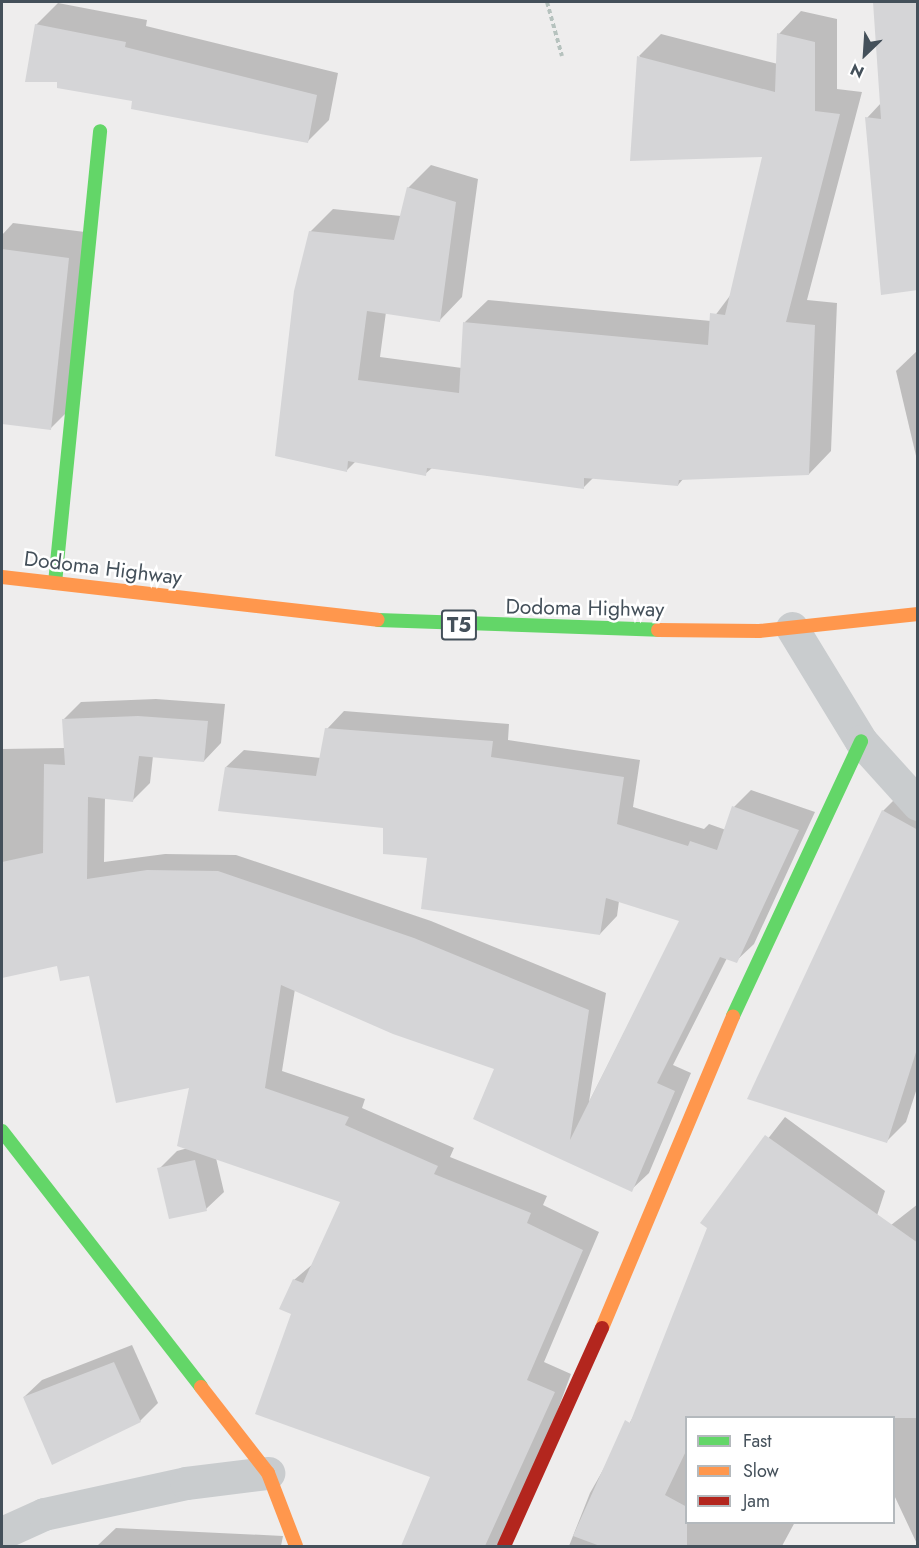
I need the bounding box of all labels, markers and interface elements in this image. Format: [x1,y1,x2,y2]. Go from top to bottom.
north arrow [835,24,895,84]
text: N [847,58,868,84]
street label: Dodoma Highway [23,546,183,590]
street label: Dodoma Highway [505,594,665,622]
road number: T5 [440,608,478,642]
legend [685,1416,895,1524]
text: Fast [743,1428,772,1454]
text: Slow [743,1458,779,1484]
text: Jam [743,1488,770,1514]

